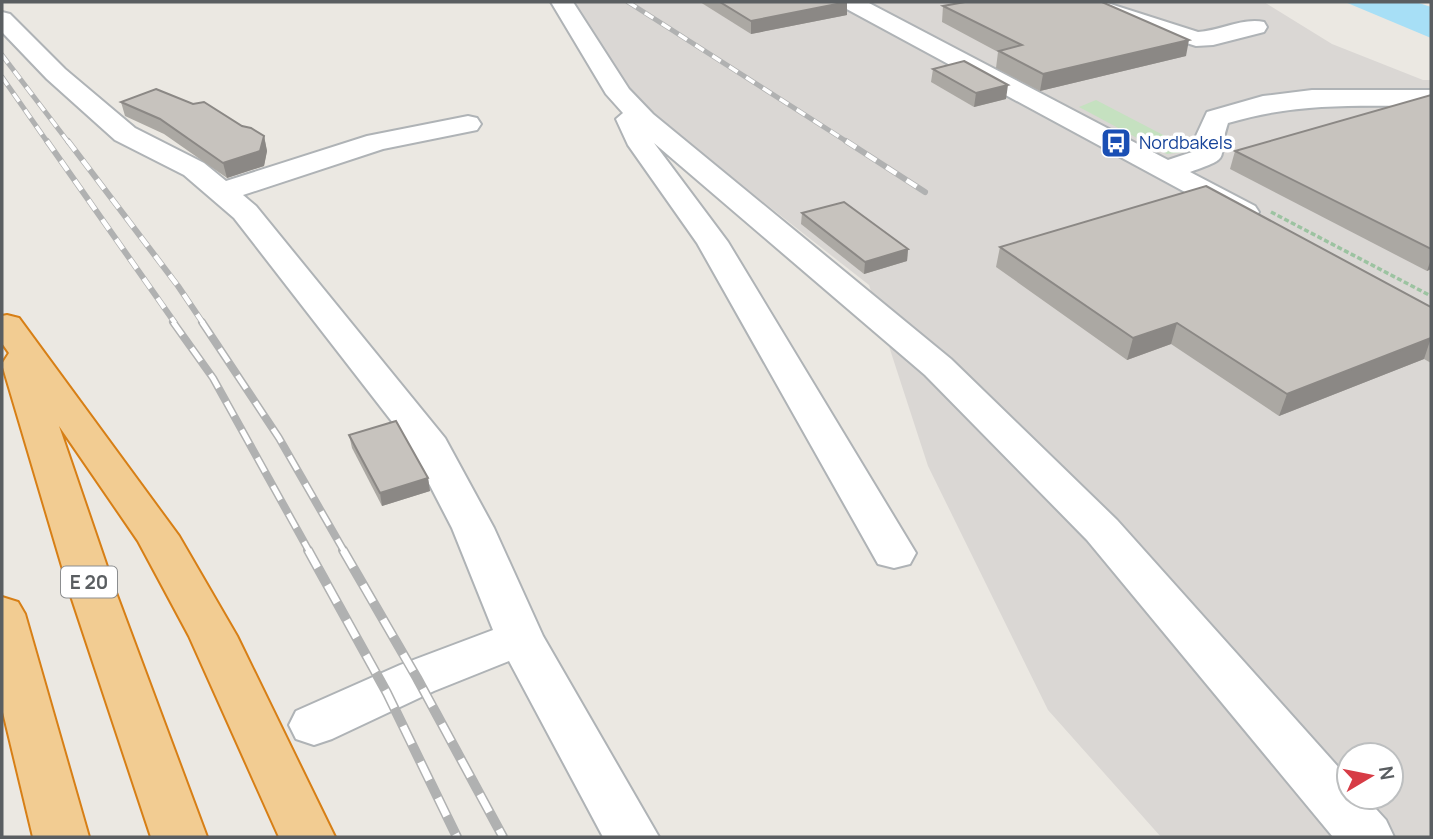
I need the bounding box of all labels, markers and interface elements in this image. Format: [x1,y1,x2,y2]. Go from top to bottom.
bus stop icon: Nordbakels [1099,126,1133,160]
place label: Nordbakels [1139,130,1233,154]
road number: E 20 [61,566,117,597]
north arrow [1335,741,1405,811]
text: N [1373,764,1401,782]

